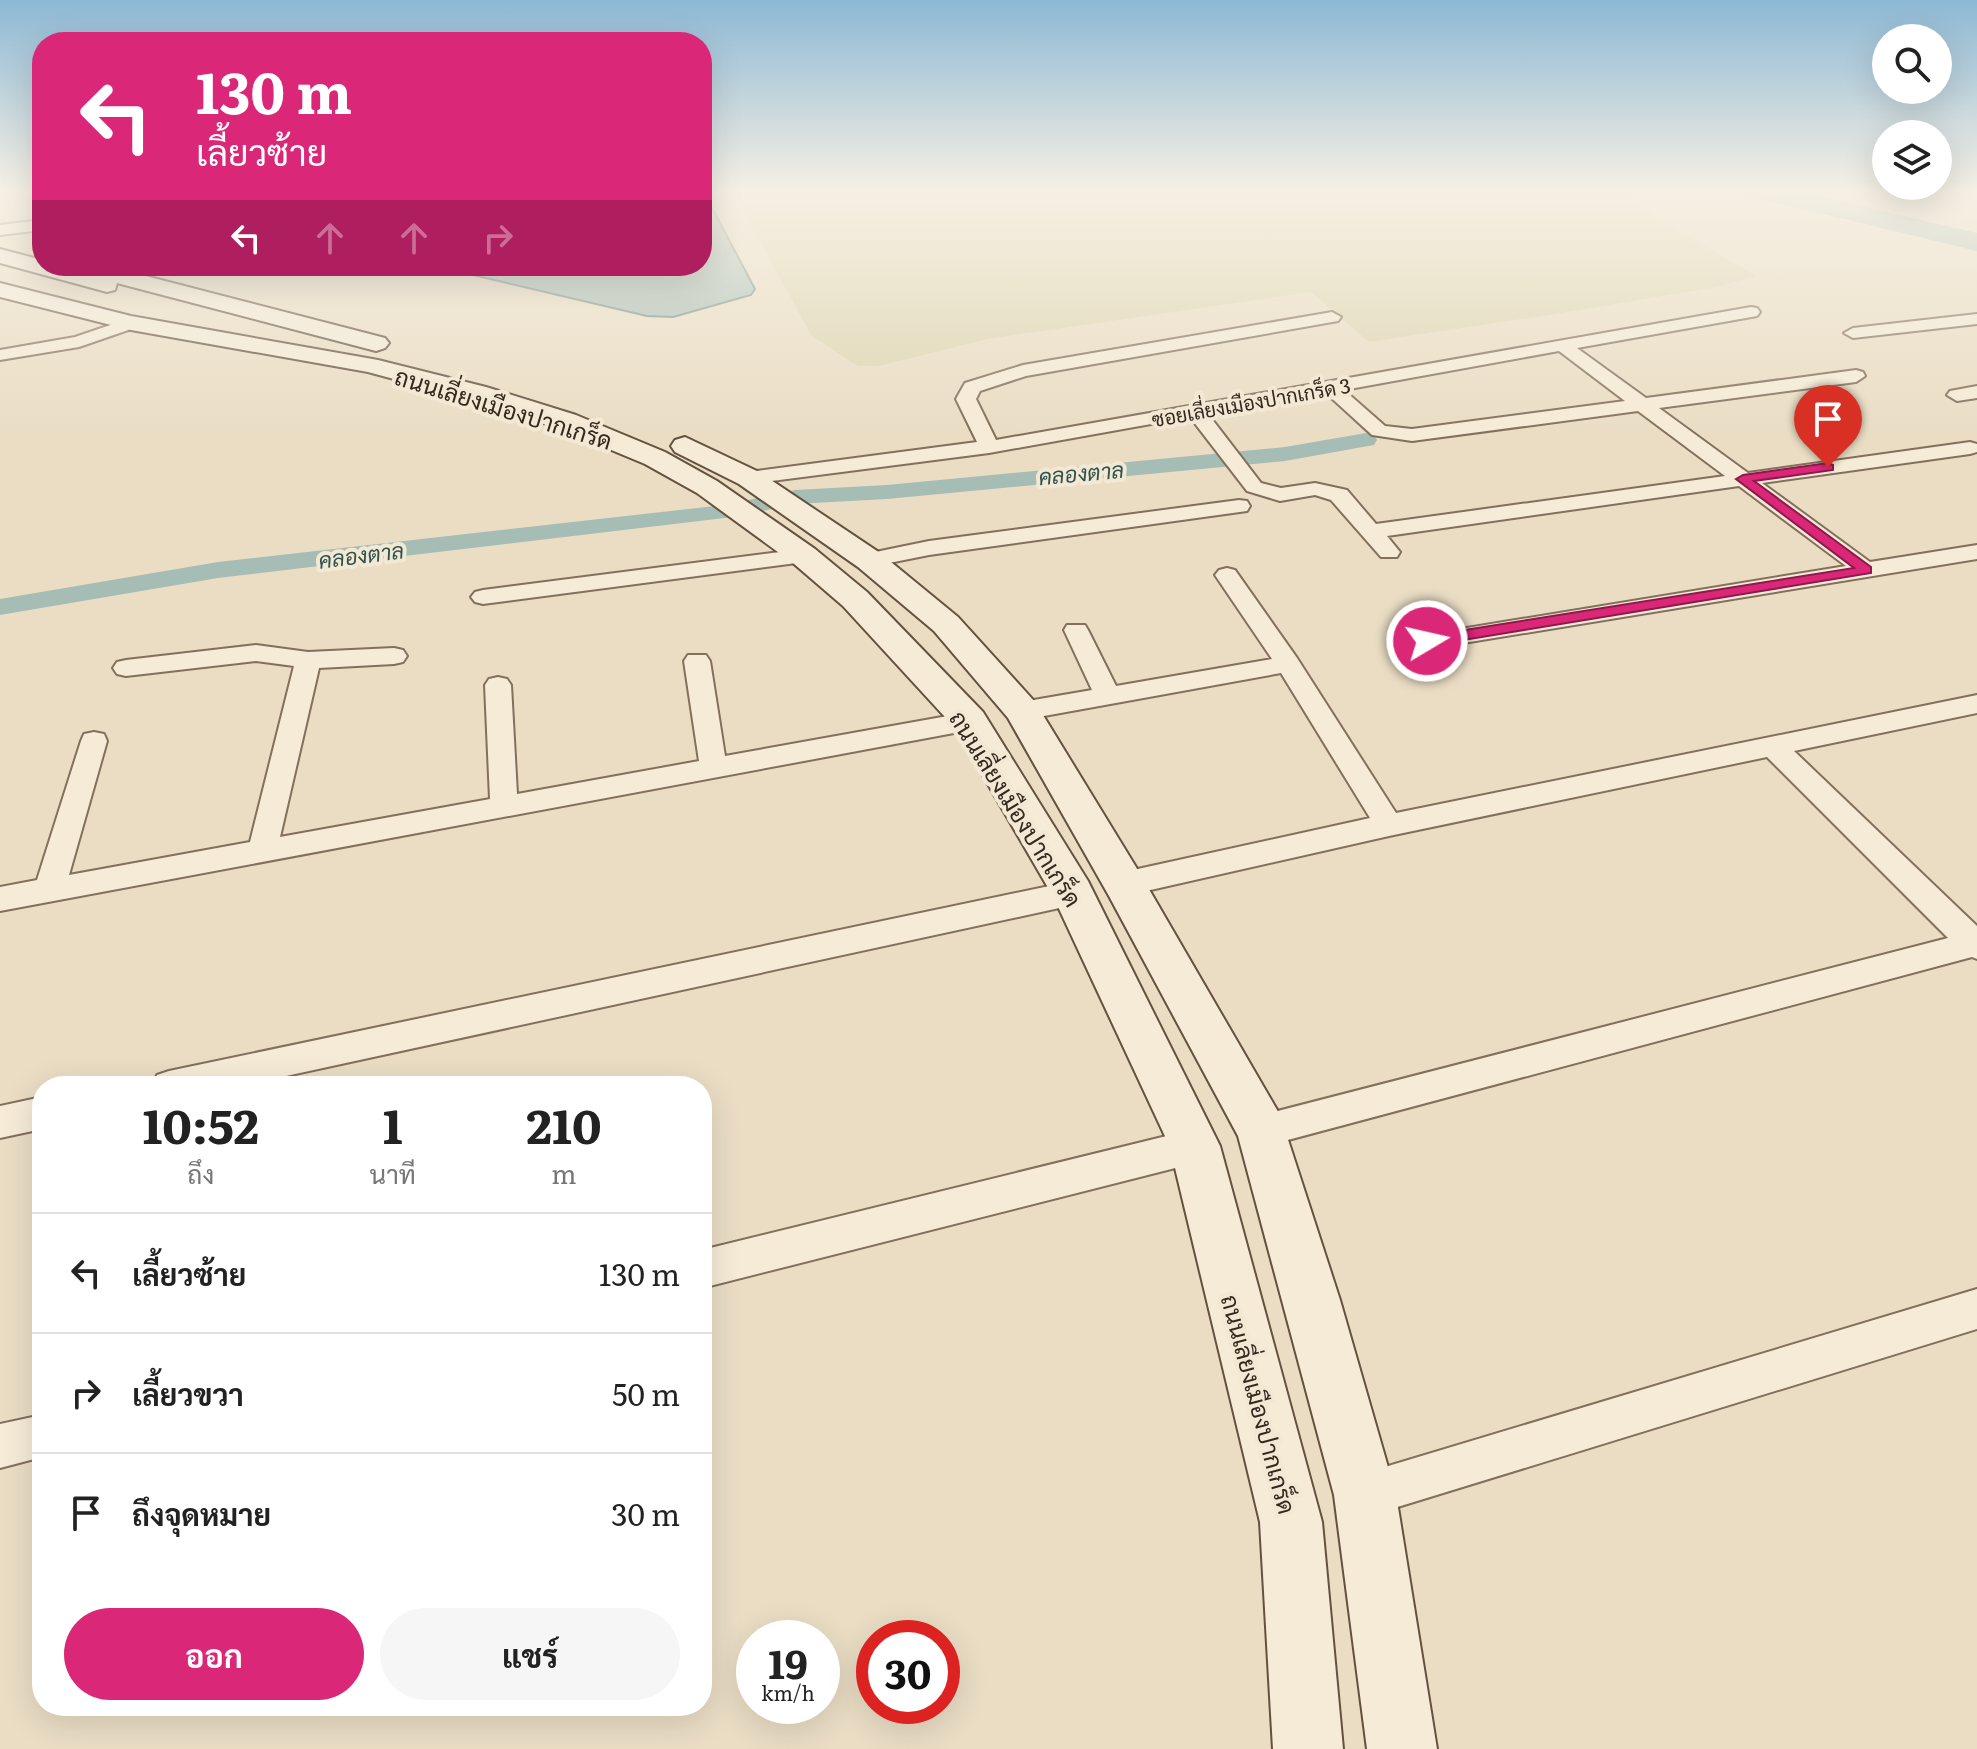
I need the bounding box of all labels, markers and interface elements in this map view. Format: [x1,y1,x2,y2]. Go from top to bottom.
map controls [1872,24,1952,200]
button: search [1872,24,1952,104]
text: 130 m [196,48,352,131]
icon: left [64,64,168,168]
button: layers [1872,120,1952,200]
text: เลี้ยวซ้าย [196,124,327,177]
icon: left [224,216,268,260]
icon: ahead [308,216,352,260]
icon: ahead [392,216,436,260]
icon: right [476,216,520,260]
street label: ถนนเลี่ยงเมืองปากเกร็ด [391,356,617,457]
street label: ซอยเลี่ยงเมืองปากเกร็ด 3 [1149,369,1353,433]
pin [1794,385,1862,467]
icon: arrive [1806,397,1850,441]
water label: คลองตาล [1037,452,1125,492]
water label: คลองตาล [316,532,406,576]
position arrow [1385,599,1469,683]
street label: ถนนเลี่ยงเมืองปากเกร็ด [942,702,1093,913]
text: 10:52 [142,1088,259,1159]
text: 1 [383,1088,403,1159]
text: 210 [526,1088,602,1159]
text: ถึง [187,1153,214,1192]
text: นาที [370,1153,416,1192]
text: m [551,1153,577,1192]
icon: left [64,1251,108,1295]
text: เลี้ยวซ้าย [132,1251,246,1295]
text: 130 m [599,1251,680,1295]
street label: ถนนเลี่ยงเมืองปากเกร็ด [1214,1290,1307,1518]
icon: right [64,1371,108,1415]
text: เลี้ยวขวา [132,1371,244,1415]
text: 50 m [612,1371,680,1415]
icon: arrive [64,1491,108,1535]
text: ถึงจุดหมาย [132,1491,271,1535]
text: 30 m [611,1491,680,1535]
button: ออก [64,1608,364,1700]
button: แชร์ [380,1608,680,1700]
speed limit sign: 30 [856,1620,960,1724]
text: 19 [768,1632,808,1691]
text: km/h [761,1677,815,1707]

